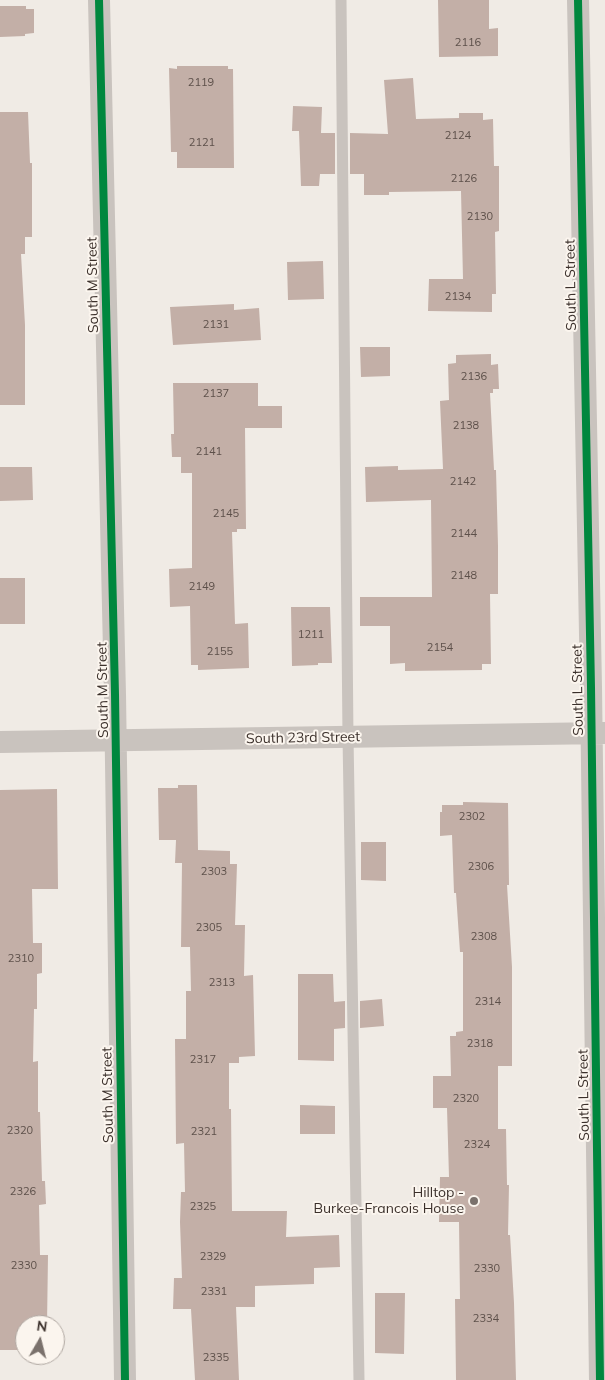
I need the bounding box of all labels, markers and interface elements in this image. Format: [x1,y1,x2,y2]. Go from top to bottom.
house number: 2116 [455,36,481,50]
house number: 2119 [188,76,214,90]
house number: 2124 [445,129,471,143]
house number: 2121 [189,136,215,150]
house number: 2126 [451,172,477,186]
house number: 2130 [467,210,493,224]
street label: South M Street [84,237,102,333]
street label: South L Street [562,239,580,331]
house number: 2134 [445,290,471,304]
house number: 2131 [203,318,229,332]
house number: 2136 [461,370,487,384]
house number: 2137 [203,387,229,401]
house number: 2138 [453,419,479,433]
house number: 2141 [196,445,222,459]
house number: 2142 [450,475,476,489]
house number: 2145 [213,507,239,521]
house number: 2144 [451,527,477,541]
house number: 2148 [451,569,477,583]
house number: 2149 [189,580,215,594]
house number: 1211 [298,628,324,642]
house number: 2154 [427,641,453,655]
street label: South M Street [94,642,112,738]
street label: South L Street [569,644,587,736]
house number: 2155 [207,645,233,659]
street label: South 23rd Street [246,729,360,747]
house number: 2302 [459,810,485,824]
house number: 2306 [468,860,494,874]
house number: 2303 [201,865,227,879]
house number: 2305 [196,921,222,935]
house number: 2308 [471,930,497,944]
house number: 2310 [8,952,34,966]
house number: 2313 [209,976,235,990]
house number: 2314 [475,995,501,1009]
house number: 2318 [467,1037,493,1051]
street label: South M Street [99,1047,117,1143]
street label: South L Street [575,1049,593,1141]
house number: 2317 [190,1053,216,1067]
house number: 2320 [453,1092,479,1106]
house number: 2320 [7,1124,33,1138]
house number: 2321 [191,1125,217,1139]
house number: 2324 [464,1138,490,1152]
house number: 2326 [10,1185,36,1199]
place label: Hilltop - Burkee-Francois House [313,1185,464,1218]
marker: Hilltop - Burkee-Francois House [468,1195,480,1207]
house number: 2325 [190,1200,216,1214]
house number: 2329 [200,1250,226,1264]
house number: 2330 [11,1259,37,1273]
house number: 2330 [474,1262,500,1276]
house number: 2331 [201,1285,227,1299]
house number: 2334 [473,1312,499,1326]
north arrow [15,1315,65,1365]
text: N [35,1316,48,1336]
house number: 2335 [203,1351,229,1365]

